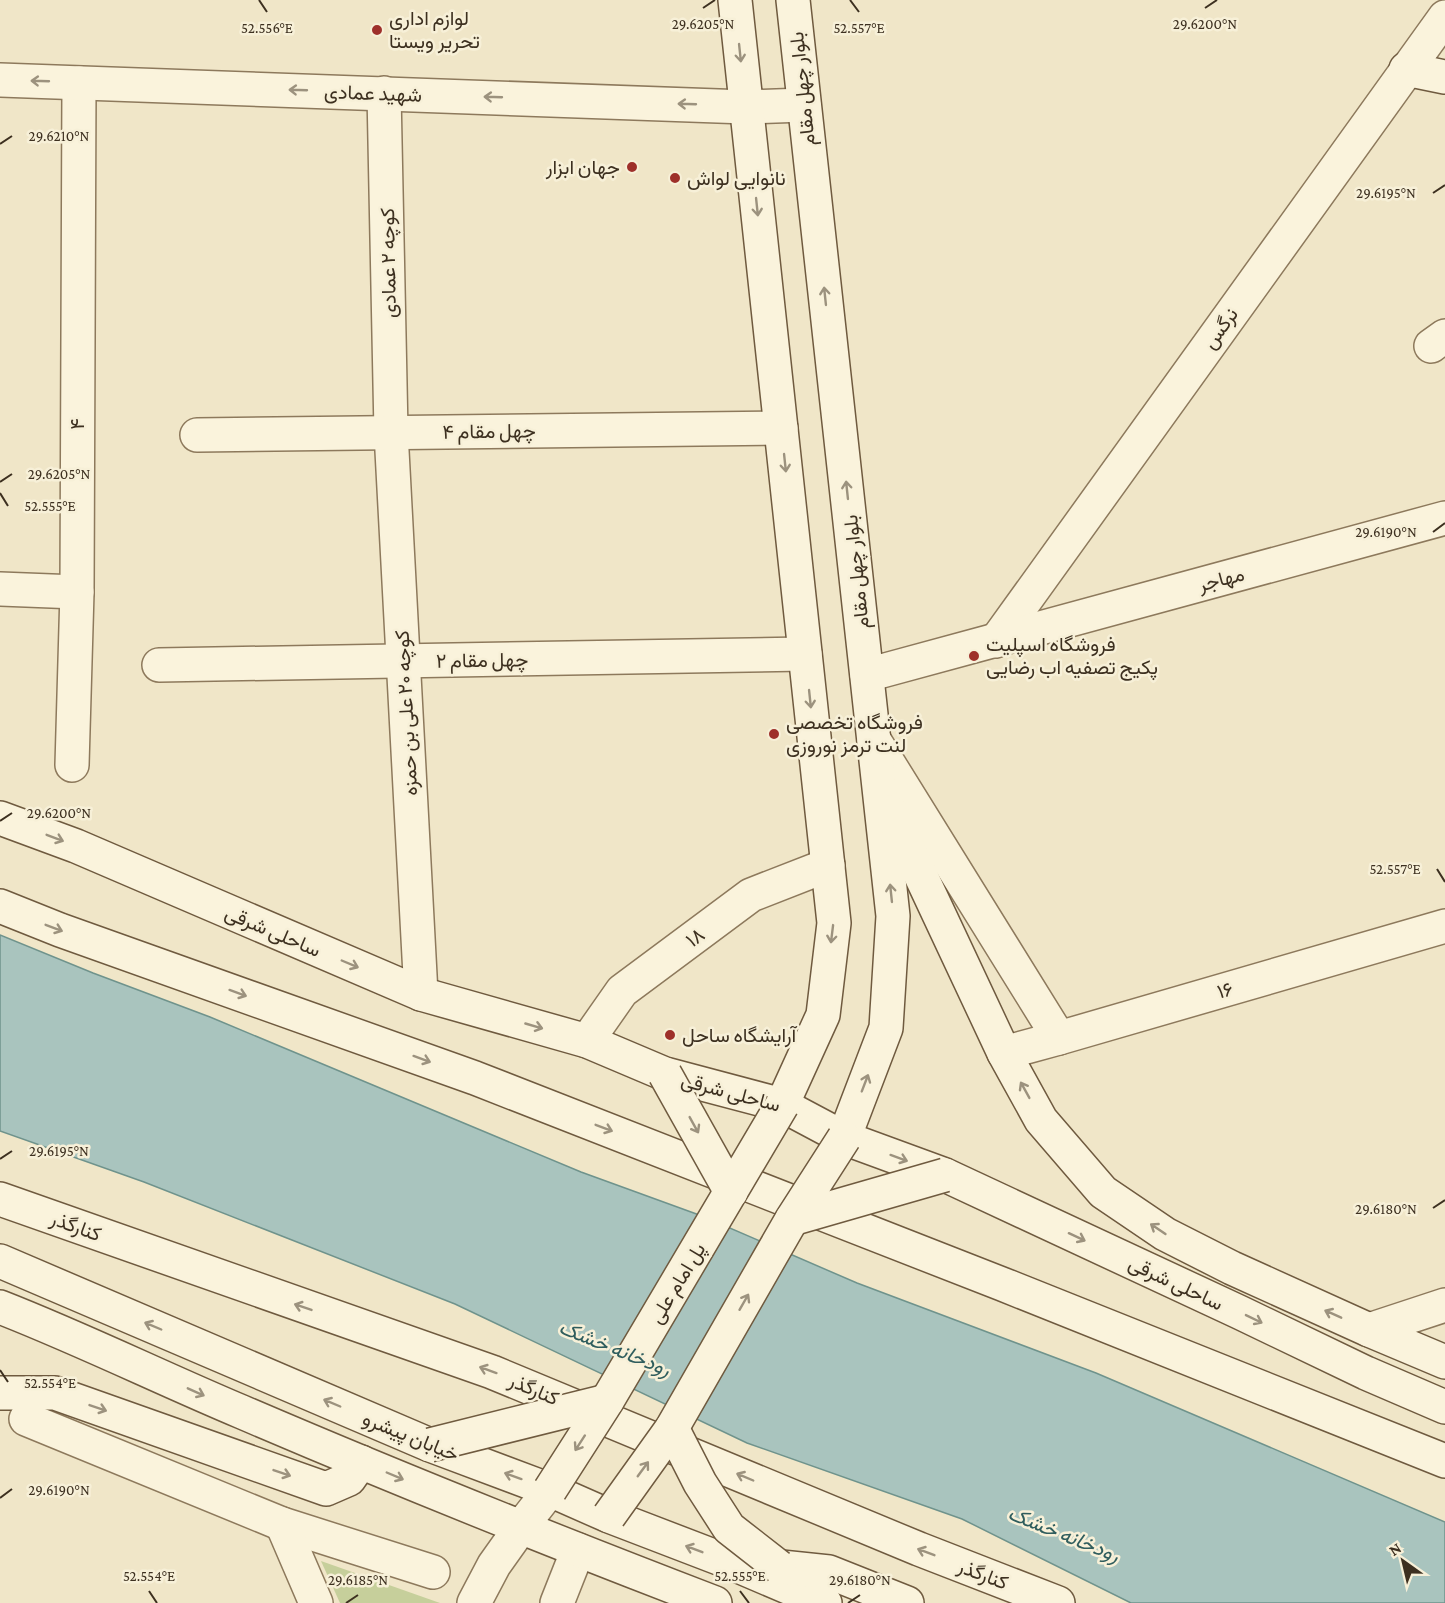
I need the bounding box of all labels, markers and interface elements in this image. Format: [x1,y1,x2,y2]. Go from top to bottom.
place label: لوازم اداری تحریر ویستا [389,7,480,54]
text: 29.6205°N [672,16,734,32]
text: 29.6200°N [1173,16,1237,32]
text: 52.556°E [241,20,293,36]
text: 52.557°E [833,20,885,36]
marker: لوازم اداری تحریر ویستا [370,23,384,37]
street label: بلوار چهل مقام [785,31,822,147]
one-way arrow [735,43,746,63]
one-way arrow [30,76,50,87]
street label: شهید عمادی [323,80,422,108]
one-way arrow [288,85,308,96]
one-way arrow [483,92,503,103]
one-way arrow [678,99,698,110]
text: 29.6210°N [29,128,90,144]
place label: جهان ابزار [545,156,620,180]
marker: جهان ابزار [625,160,639,174]
place label: نانوایی لواش [687,167,786,191]
marker: نانوایی لواش [668,171,682,185]
text: 29.6195°N [1356,185,1416,201]
one-way arrow [752,196,763,216]
street label: کوچه ۲ عمادی [376,207,403,318]
one-way arrow [819,287,830,307]
street label: نرگس [1198,303,1244,354]
street label: ۴ [66,418,88,430]
street label: چهل مقام ۴ [442,419,536,446]
one-way arrow [780,453,791,472]
text: 29.6205°N [28,466,90,482]
one-way arrow [841,481,852,500]
text: 52.555°E [24,498,76,514]
street label: بلوار چهل مقام [839,514,876,630]
text: 29.6190°N [1355,524,1417,540]
street label: مهاجر [1194,562,1247,598]
street label: کوچه ۲۰ علی بن حمزه [391,629,424,796]
place label: فروشگاه اسپلیت پکیج تصفیه اب رضایی [986,633,1158,681]
street label: چهل مقام ۲ [436,648,528,675]
marker: فروشگاه اسپلیت پکیج تصفیه اب رضایی [967,649,981,663]
one-way arrow [805,688,816,708]
place label: فروشگاه تخصصی لنت ترمز نوروزی [786,711,923,758]
marker: فروشگاه تخصصی لنت ترمز نوروزی [767,727,781,741]
text: 29.6200°N [27,805,91,821]
one-way arrow [45,834,64,845]
text: 52.557°E [1369,861,1421,877]
one-way arrow [885,883,896,903]
street label: ساحلی شرقی [221,901,324,963]
one-way arrow [45,923,63,934]
street label: ۱۸ [681,923,709,951]
one-way arrow [827,924,838,944]
one-way arrow [341,959,359,970]
street label: ۱۶ [1215,977,1235,1003]
one-way arrow [228,989,247,1000]
one-way arrow [525,1021,544,1032]
place label: آرایشگاه ساحل [682,1024,798,1048]
marker: آرایشگاه ساحل [663,1028,677,1042]
one-way arrow [412,1054,431,1065]
street label: ساحلی شرقی [678,1068,783,1118]
one-way arrow [860,1075,871,1093]
one-way arrow [1019,1082,1031,1099]
one-way arrow [688,1117,700,1134]
one-way arrow [594,1123,613,1134]
text: 29.6195°N [29,1143,89,1159]
one-way arrow [889,1154,907,1165]
text: 29.6180°N [1355,1201,1417,1217]
street label: کنارگذر [46,1206,104,1247]
one-way arrow [1150,1223,1166,1235]
one-way arrow [1067,1232,1085,1244]
street label: پل امام علی [644,1239,712,1329]
street label: ساحلی شرقی [1124,1252,1227,1316]
one-way arrow [739,1294,750,1312]
one-way arrow [294,1300,313,1311]
one-way arrow [1325,1307,1343,1319]
one-way arrow [1244,1314,1262,1325]
water label: رودخانه خشک [555,1315,674,1382]
one-way arrow [144,1320,162,1331]
one-way arrow [479,1364,497,1375]
street label: کنارگذر [504,1368,562,1411]
text: 52.554°E [24,1375,76,1391]
one-way arrow [186,1386,204,1398]
one-way arrow [323,1397,342,1408]
one-way arrow [88,1404,107,1415]
street label: خیابان پیشرو [359,1407,462,1468]
one-way arrow [573,1435,586,1452]
one-way arrow [637,1461,649,1477]
one-way arrow [272,1469,291,1480]
one-way arrow [504,1469,523,1480]
one-way arrow [385,1471,404,1482]
one-way arrow [737,1471,755,1482]
text: 29.6190°N [28,1482,90,1498]
water label: رودخانه خشک [1004,1501,1123,1568]
north arrow [1373,1531,1433,1591]
text: N [1386,1539,1404,1559]
one-way arrow [685,1542,704,1553]
one-way arrow [917,1545,935,1556]
street label: کنارگذر [953,1554,1011,1596]
text: 52.554°E [123,1568,175,1584]
text: 52.555°E [714,1568,766,1584]
text: 29.6185°N [328,1572,388,1588]
text: 29.6180°N [829,1572,891,1588]

